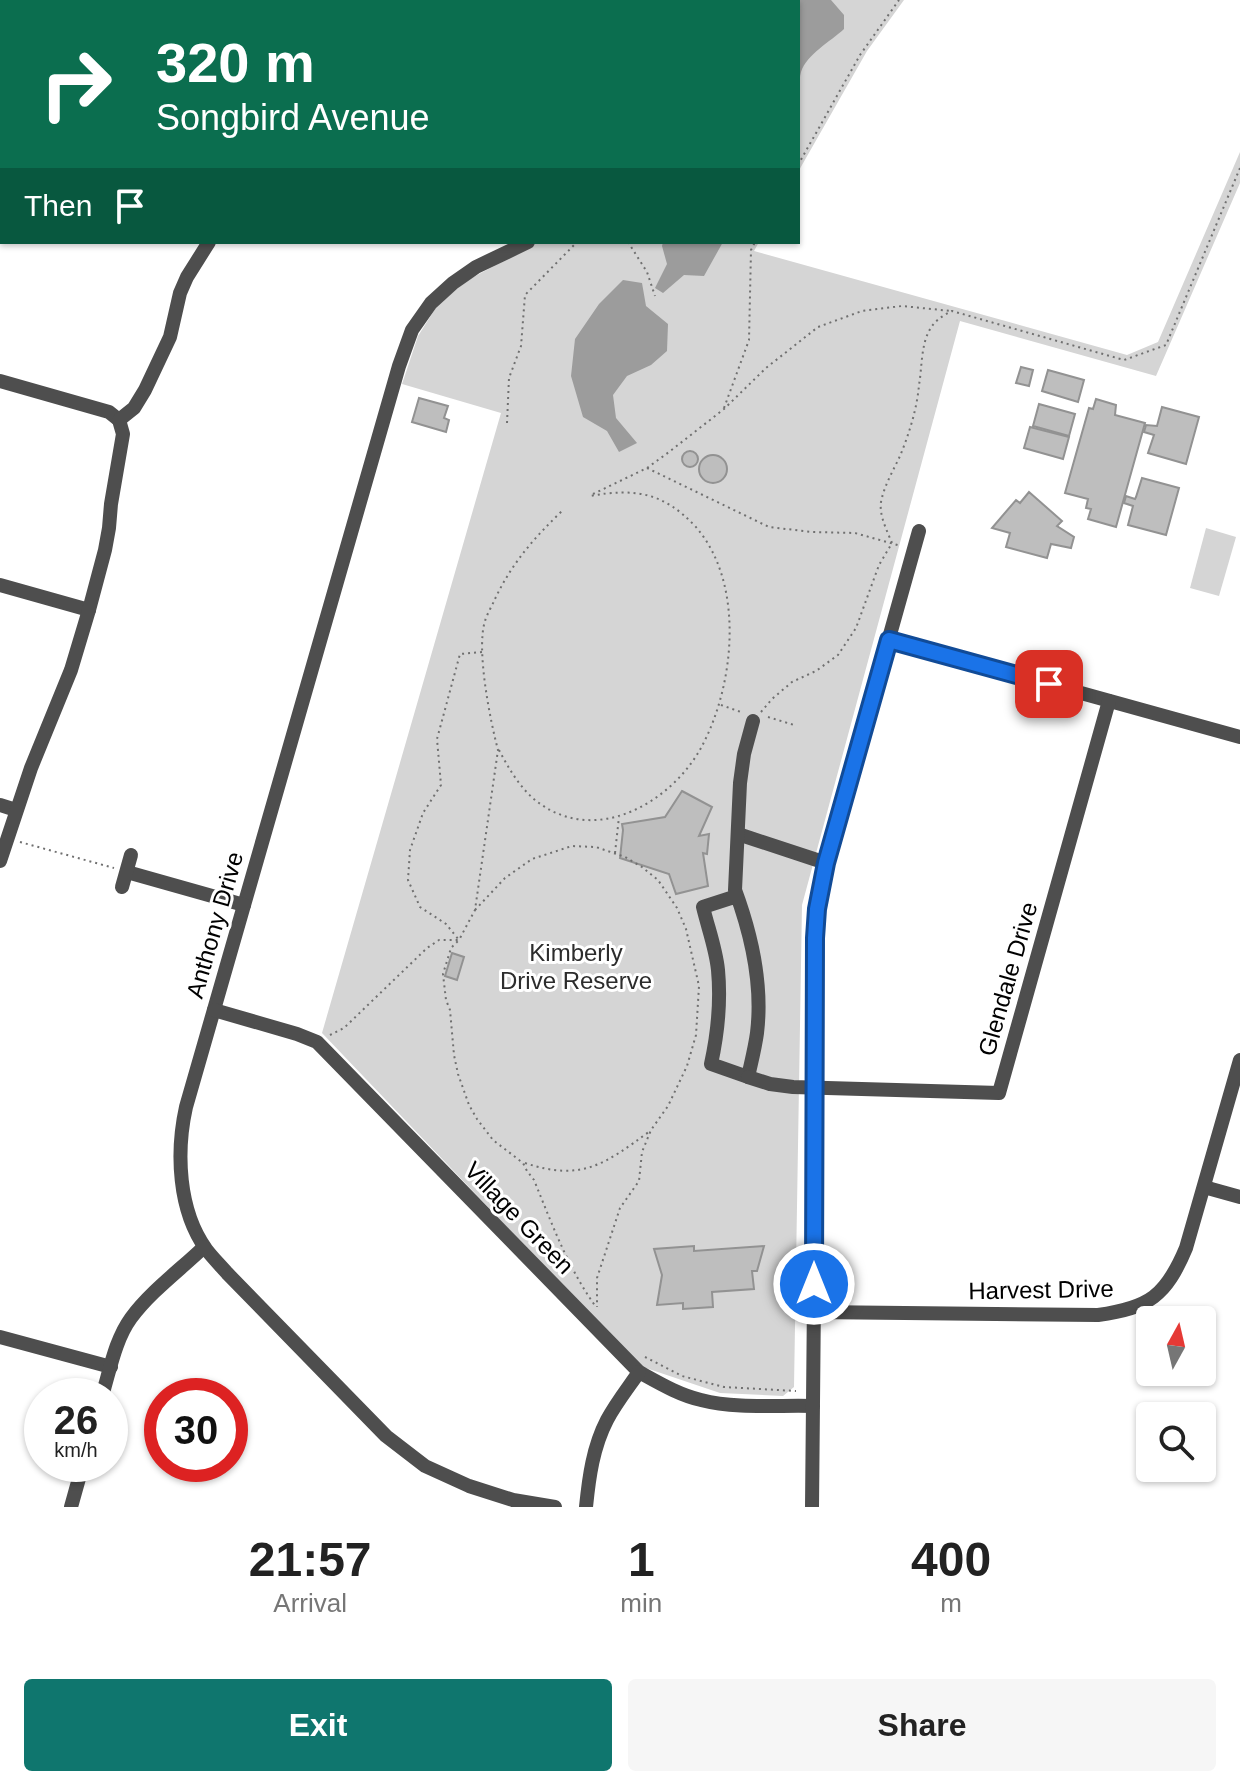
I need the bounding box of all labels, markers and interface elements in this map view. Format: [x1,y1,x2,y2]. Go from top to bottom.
text: 320 m [156,31,315,94]
icon: right [24,32,128,136]
text: Songbird Avenue [156,97,430,138]
icon: arrive [108,184,152,228]
text: Then [24,189,92,222]
pin [1015,650,1083,718]
icon: arrive [1027,662,1071,706]
street label: Anthony Drive [181,849,248,1001]
street label: Glendale Drive [973,899,1042,1059]
park label: Kimberly Drive Reserve [500,939,652,994]
street label: Village Green [459,1156,579,1279]
position arrow [772,1242,856,1326]
street label: Harvest Drive [968,1275,1114,1304]
north arrow [1136,1306,1216,1386]
map controls [1136,1306,1216,1482]
speed limit sign: 30 [144,1378,248,1482]
text: 26 [54,1398,98,1442]
button: search [1136,1402,1216,1482]
text: km/h [54,1439,98,1461]
text: 21:57 [249,1533,372,1586]
text: 1 [628,1533,655,1586]
text: 400 [911,1533,991,1586]
text: Arrival [273,1588,347,1618]
text: min [620,1588,662,1618]
text: m [940,1588,962,1618]
button: Exit [24,1679,612,1771]
button: Share [628,1679,1216,1771]

